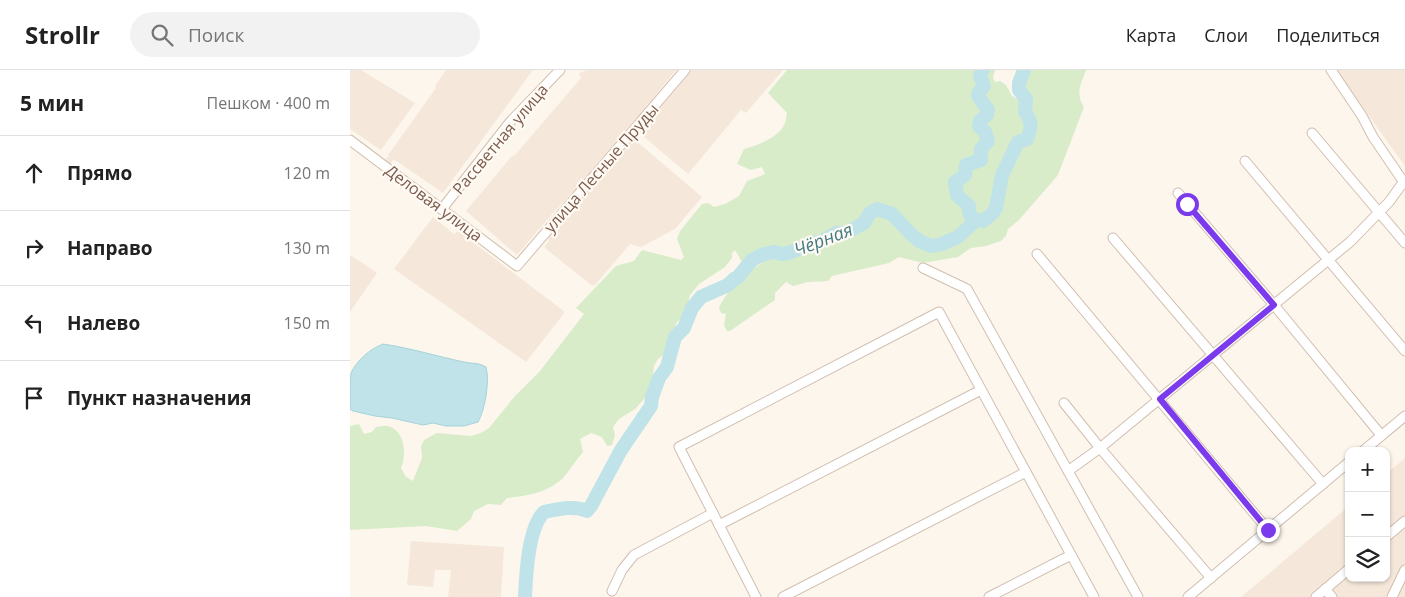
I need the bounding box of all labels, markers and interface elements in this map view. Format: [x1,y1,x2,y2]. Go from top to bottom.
search box [130,12,480,57]
text: Strollr [25,18,100,51]
icon: search [148,21,176,49]
text: Поиск [188,22,244,48]
text: Карта [1126,23,1176,47]
text: Слои [1204,23,1248,47]
text: Поделиться [1276,23,1380,47]
street label: Рассветная улица [447,79,553,199]
text: 5 мин [20,89,84,117]
text: Пешком · 400 m [207,92,330,114]
street label: улица Лесные Пруды [539,99,663,237]
icon: ahead [20,159,48,187]
street label: Деловая улица [381,159,487,247]
text: Прямо [67,160,132,186]
text: 120 m [284,162,330,184]
route start [1176,193,1199,216]
water label: Чёрная [790,217,856,261]
icon: right [20,234,48,262]
text: Направо [67,235,153,261]
text: 130 m [284,237,330,259]
icon: left [20,309,48,337]
text: Налево [67,310,140,336]
text: 150 m [284,312,330,334]
icon: arrive [20,384,48,412]
text: Пункт назначения [67,385,252,411]
map controls [1345,447,1390,582]
button: + [1345,447,1390,492]
button: − [1345,492,1390,537]
route end [1257,519,1280,542]
button: layers [1345,537,1390,582]

